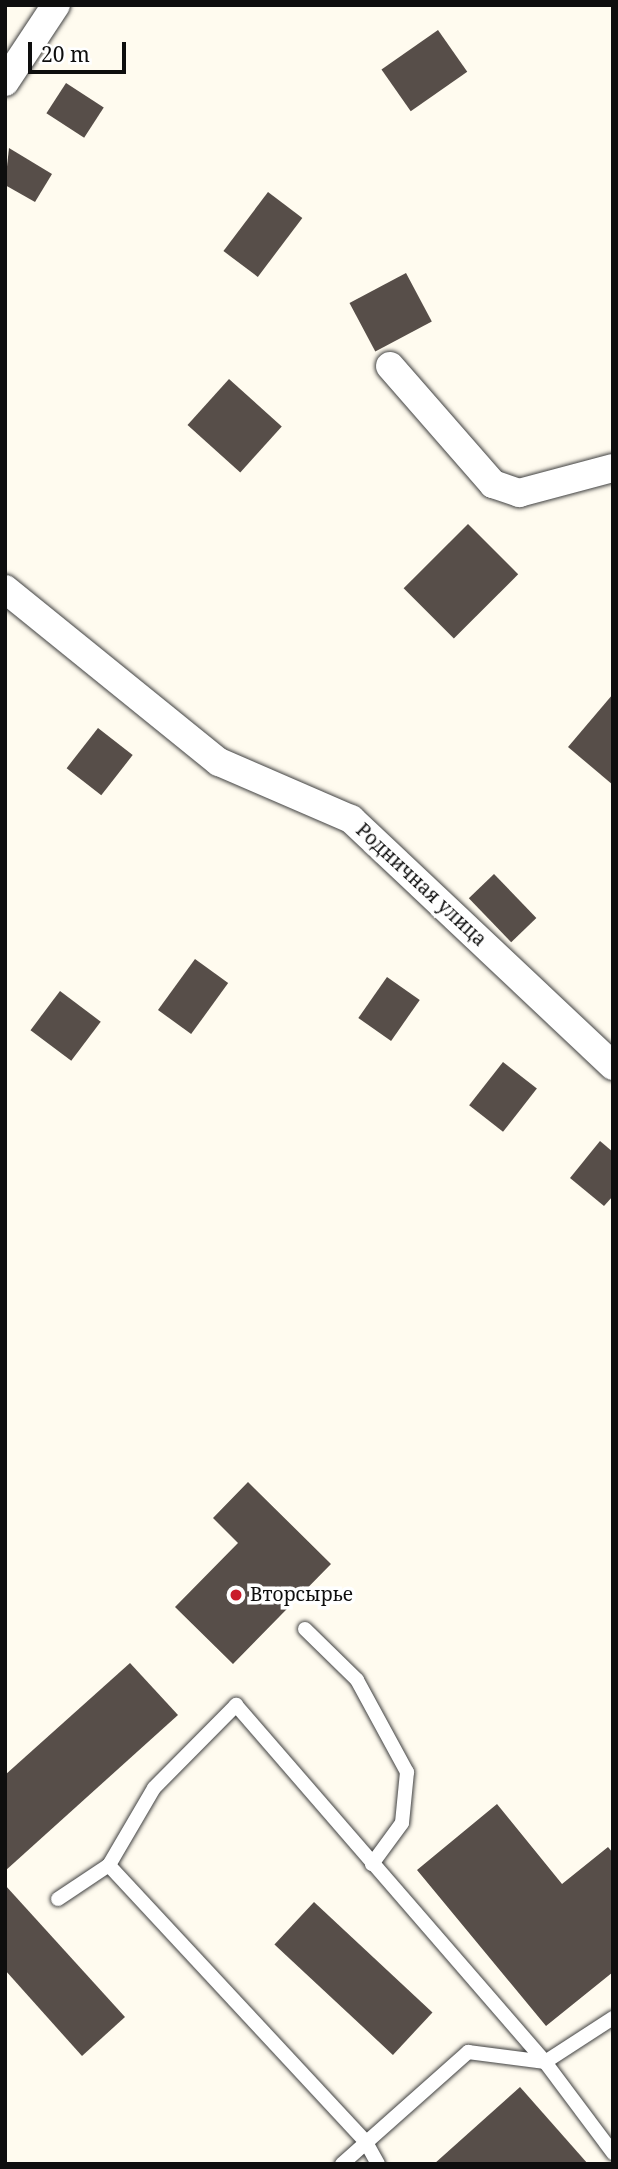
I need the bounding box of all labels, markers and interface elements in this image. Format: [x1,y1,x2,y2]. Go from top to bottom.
scale bar [32,28,130,72]
text: 20 m [41,40,90,68]
street label: Родничная улица [351,819,491,951]
place label: Вторсырье [250,1584,353,1606]
marker: Вторсырье [228,1587,244,1603]

